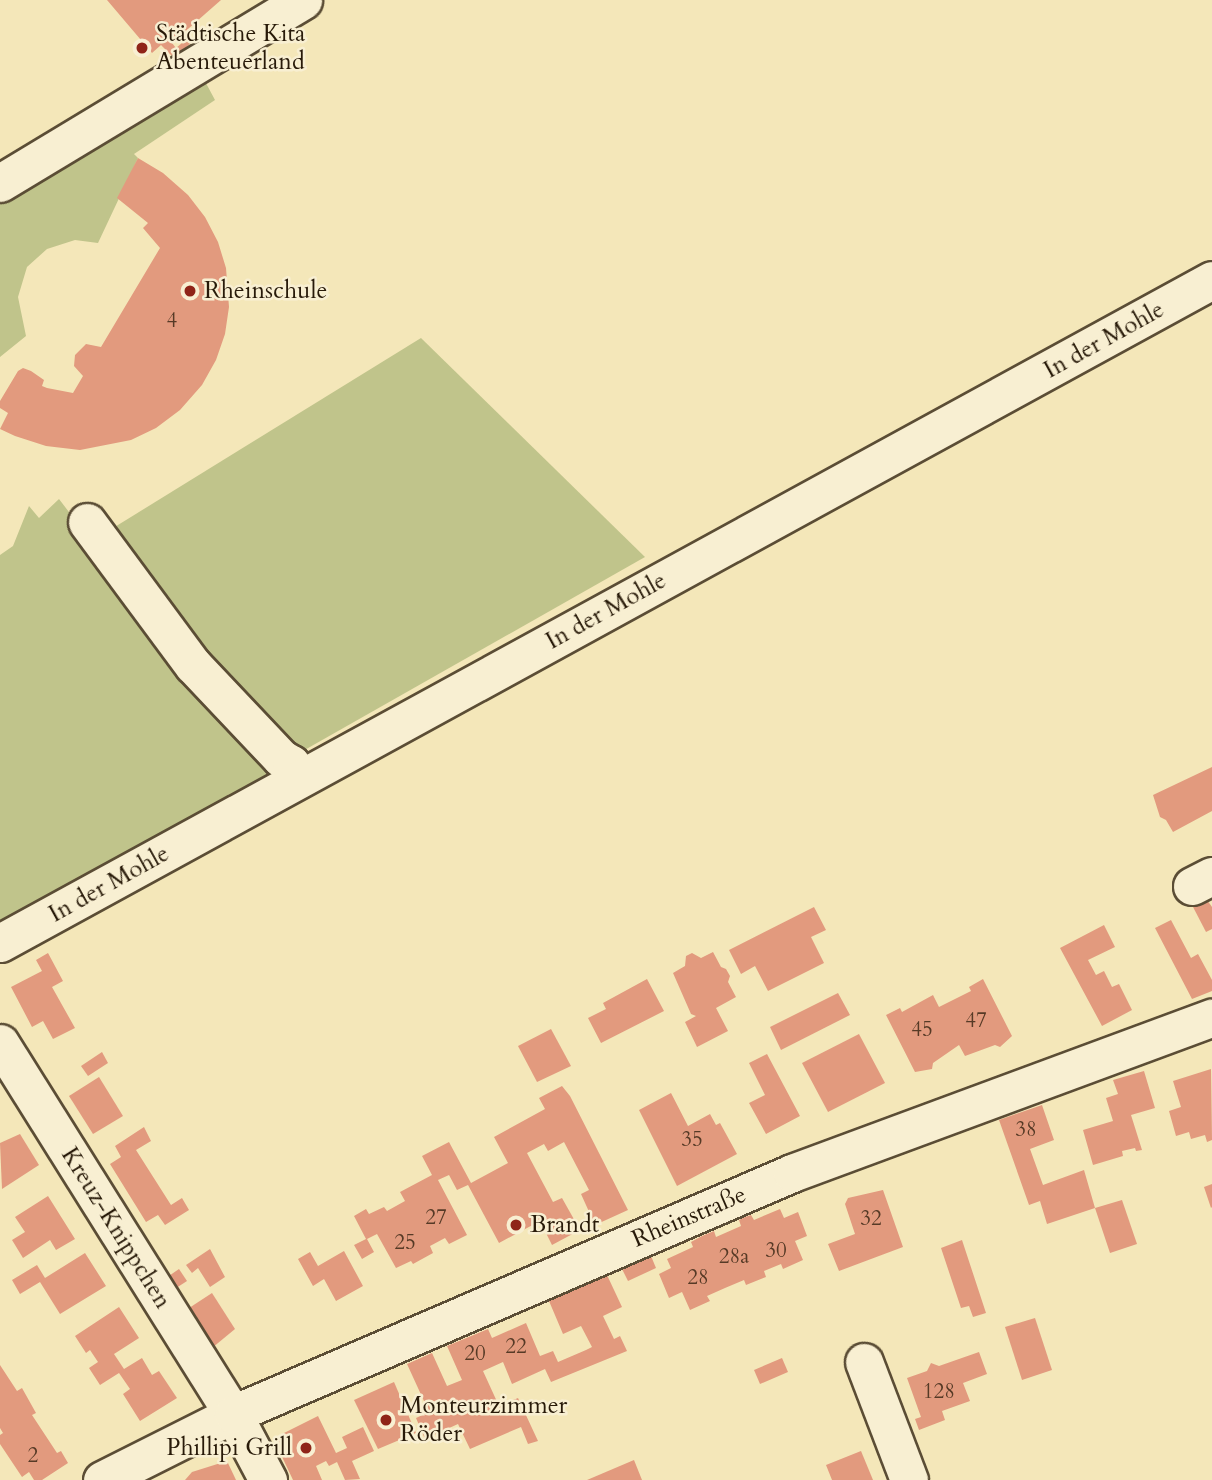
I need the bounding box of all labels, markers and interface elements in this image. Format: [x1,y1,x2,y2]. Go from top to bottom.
place label: Städtische Kita Abenteuerland [156,20,305,76]
marker: Städtische Kita Abenteuerland [134,40,150,56]
place label: Rheinschule [204,277,327,305]
marker: Rheinschule [182,283,198,299]
street label: In der Mohle [1039,295,1169,385]
house number: 4 [167,308,177,334]
street label: In der Mohle [541,566,671,656]
street label: In der Mohle [44,839,174,929]
house number: 47 [965,1008,987,1034]
house number: 45 [911,1017,933,1043]
house number: 38 [1015,1117,1037,1143]
house number: 35 [681,1127,703,1153]
street label: Kreuz-Knippchen [55,1142,177,1314]
street label: Rheinstraße [628,1180,750,1254]
house number: 27 [425,1205,447,1231]
house number: 32 [860,1206,882,1232]
place label: Brandt [530,1211,599,1239]
marker: Brandt [508,1217,524,1233]
house number: 25 [394,1230,416,1256]
house number: 30 [765,1238,787,1264]
house number: 28a [719,1244,749,1270]
house number: 28 [687,1265,709,1291]
house number: 22 [505,1334,527,1360]
house number: 20 [464,1341,486,1367]
house number: 128 [923,1379,955,1405]
place label: Monteurzimmer Röder [400,1392,567,1448]
marker: Monteurzimmer Röder [378,1412,394,1428]
place label: Phillipi Grill [166,1434,292,1462]
marker: Phillipi Grill [298,1440,314,1456]
house number: 2 [28,1443,38,1469]

